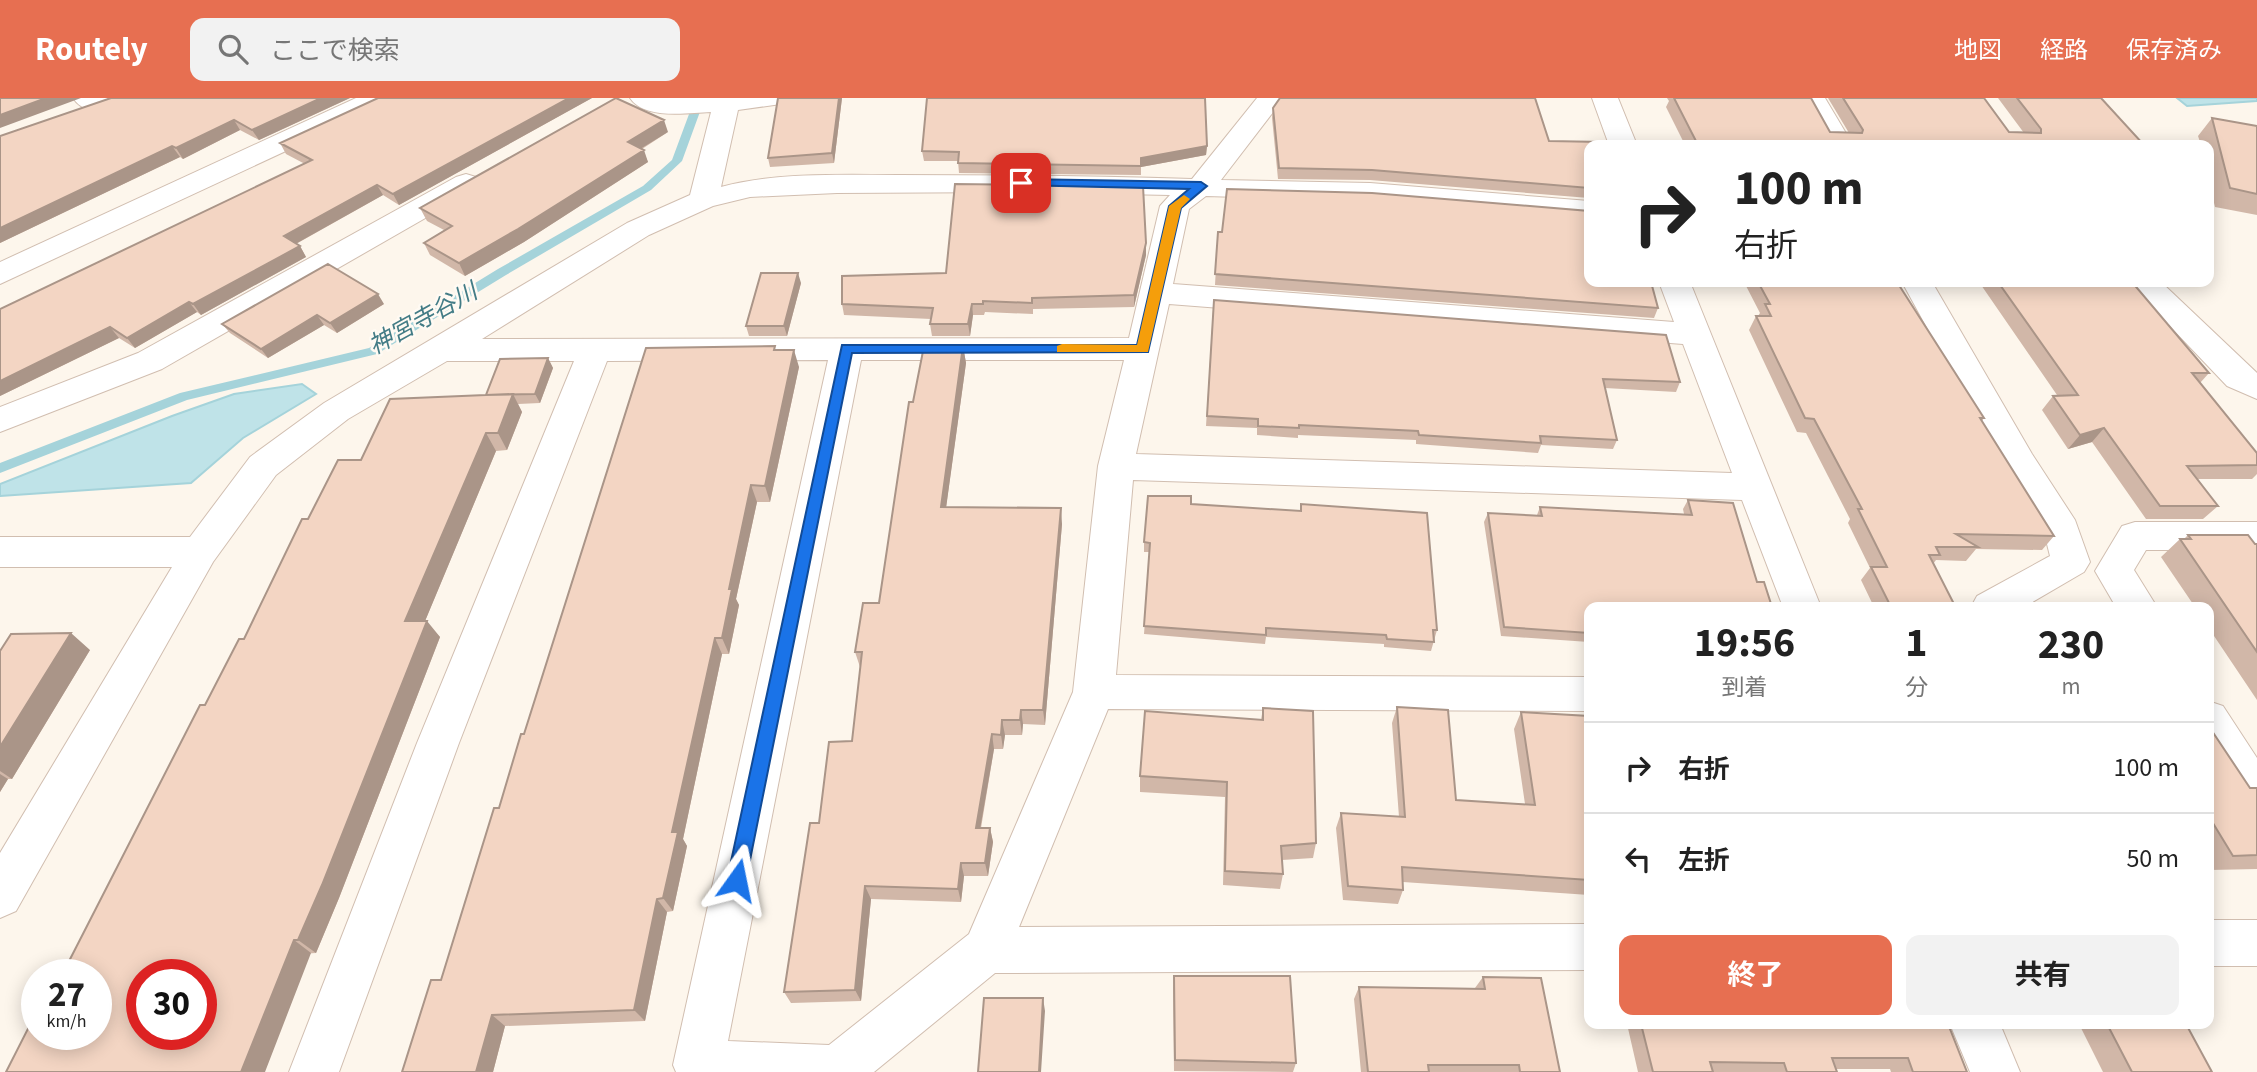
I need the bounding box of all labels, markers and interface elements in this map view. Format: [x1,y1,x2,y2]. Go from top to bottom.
search box [190,18,680,81]
text: Routely [35,26,148,73]
icon: search [214,30,252,68]
text: ここで検索 [270,32,400,69]
text: 地図 [1954,33,2002,68]
text: 経路 [2040,33,2088,68]
text: 保存済み [2126,33,2222,68]
pin [991,153,1051,213]
text: 100 m [1734,154,1863,224]
icon: arrive [1002,164,1040,202]
icon: right [1619,168,1710,259]
text: 右折 [1734,223,1798,269]
water label: 神宮寺谷川 [362,273,487,363]
text: 19:56 [1694,613,1795,673]
text: 1 [1905,613,1927,673]
text: 230 [2038,615,2104,675]
text: m [2061,670,2080,703]
text: 到着 [1721,671,1767,704]
text: 分 [1905,671,1928,704]
icon: right [1619,749,1657,787]
text: 100 m [2113,749,2179,786]
text: 右折 [1678,751,1730,788]
icon: left [1619,840,1657,878]
text: 50 m [2126,840,2179,877]
text: 左折 [1678,842,1730,879]
position arrow [700,843,774,917]
button: 終了 [1619,935,1892,1015]
button: 共有 [1906,935,2179,1015]
speed limit sign: 30 [126,959,217,1050]
text: 27 [48,970,85,1020]
text: km/h [47,1009,86,1034]

